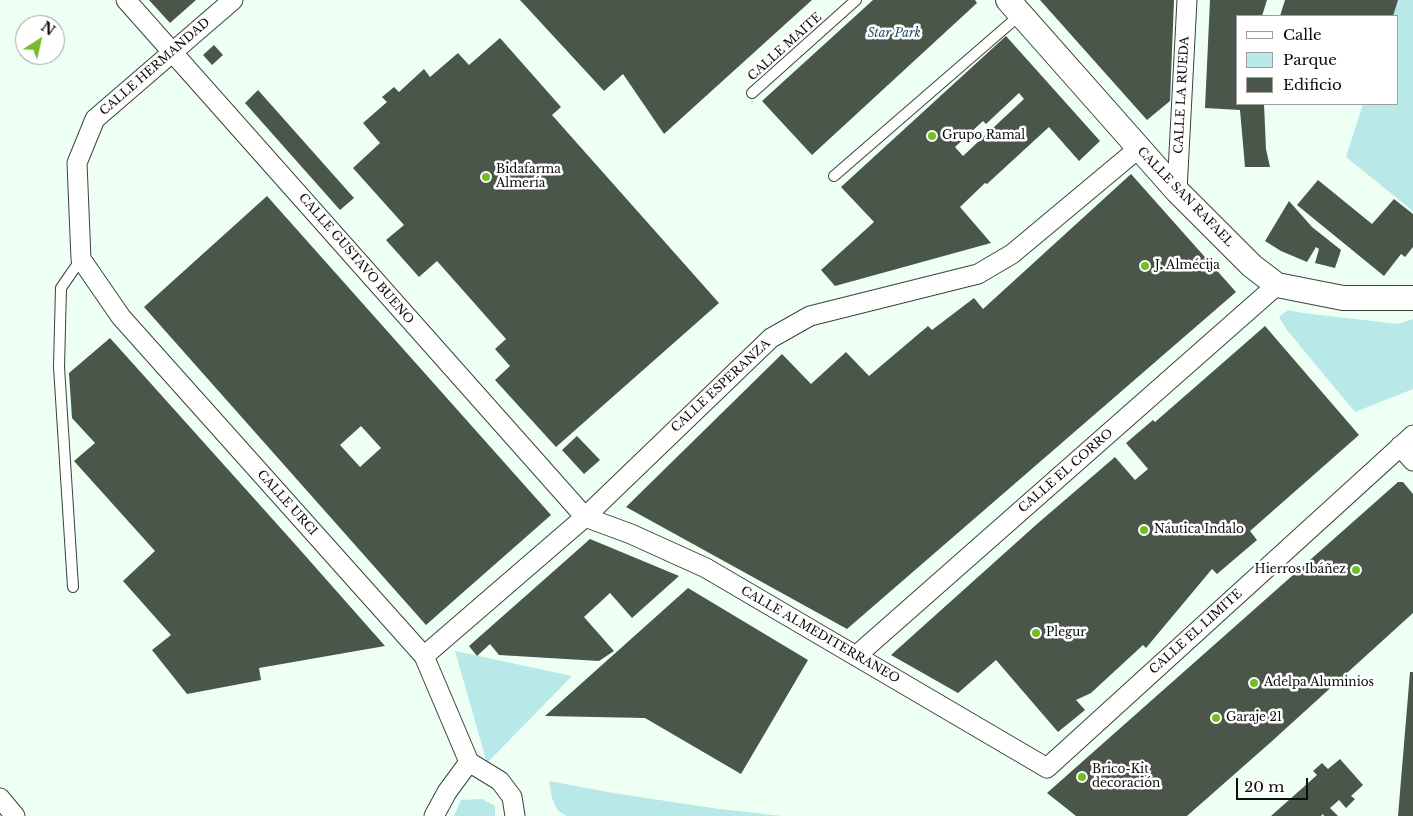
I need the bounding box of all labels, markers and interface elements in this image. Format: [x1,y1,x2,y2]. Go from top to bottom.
street label: CALLE MAITE [745,10,825,84]
north arrow [15,15,65,65]
street label: CALLE HERMANDAD [97,15,213,119]
legend [1236,15,1398,105]
text: N [37,17,59,40]
text: Calle [1283,25,1322,44]
park label: Star Park [867,27,921,41]
street label: CALLE LA RUEDA [1172,36,1192,154]
text: Parque [1283,50,1337,69]
text: Edificio [1283,75,1342,94]
place label: Grupo Ramal [942,129,1025,143]
marker: Grupo Ramal [926,130,938,142]
street label: CALLE SAN RAFAEL [1134,144,1236,250]
place label: Bidafarma Almería [496,163,561,191]
marker: Bidafarma Almería [480,171,492,183]
street label: CALLE GUSTAVO BUENO [295,191,417,327]
place label: J. Almécija [1155,259,1220,273]
marker: J. Almécija [1139,260,1151,272]
street label: CALLE ESPERANZA [669,336,773,436]
street label: CALLE EL CORRO [1016,426,1116,516]
street label: CALLE URCI [254,467,320,539]
place label: Náutica Indalo [1154,523,1244,537]
marker: Náutica Indalo [1138,524,1150,536]
place label: Hierros Ibáñez [1255,563,1346,577]
marker: Hierros Ibáñez [1350,564,1362,576]
street label: CALLE ALMEDITERRANEO [738,583,902,687]
street label: CALLE EL LIMITE [1147,587,1245,677]
place label: Plegur [1046,626,1086,640]
marker: Plegur [1030,627,1042,639]
place label: Adelpa Aluminios [1264,676,1374,690]
marker: Adelpa Aluminios [1248,677,1260,689]
place label: Garaje 21 [1226,711,1282,725]
marker: Garaje 21 [1210,712,1222,724]
place label: Brico-Kit decoración [1092,763,1160,791]
scale bar [1238,768,1310,800]
marker: Brico-Kit decoración [1076,771,1088,783]
text: 20 m [1244,777,1284,796]

